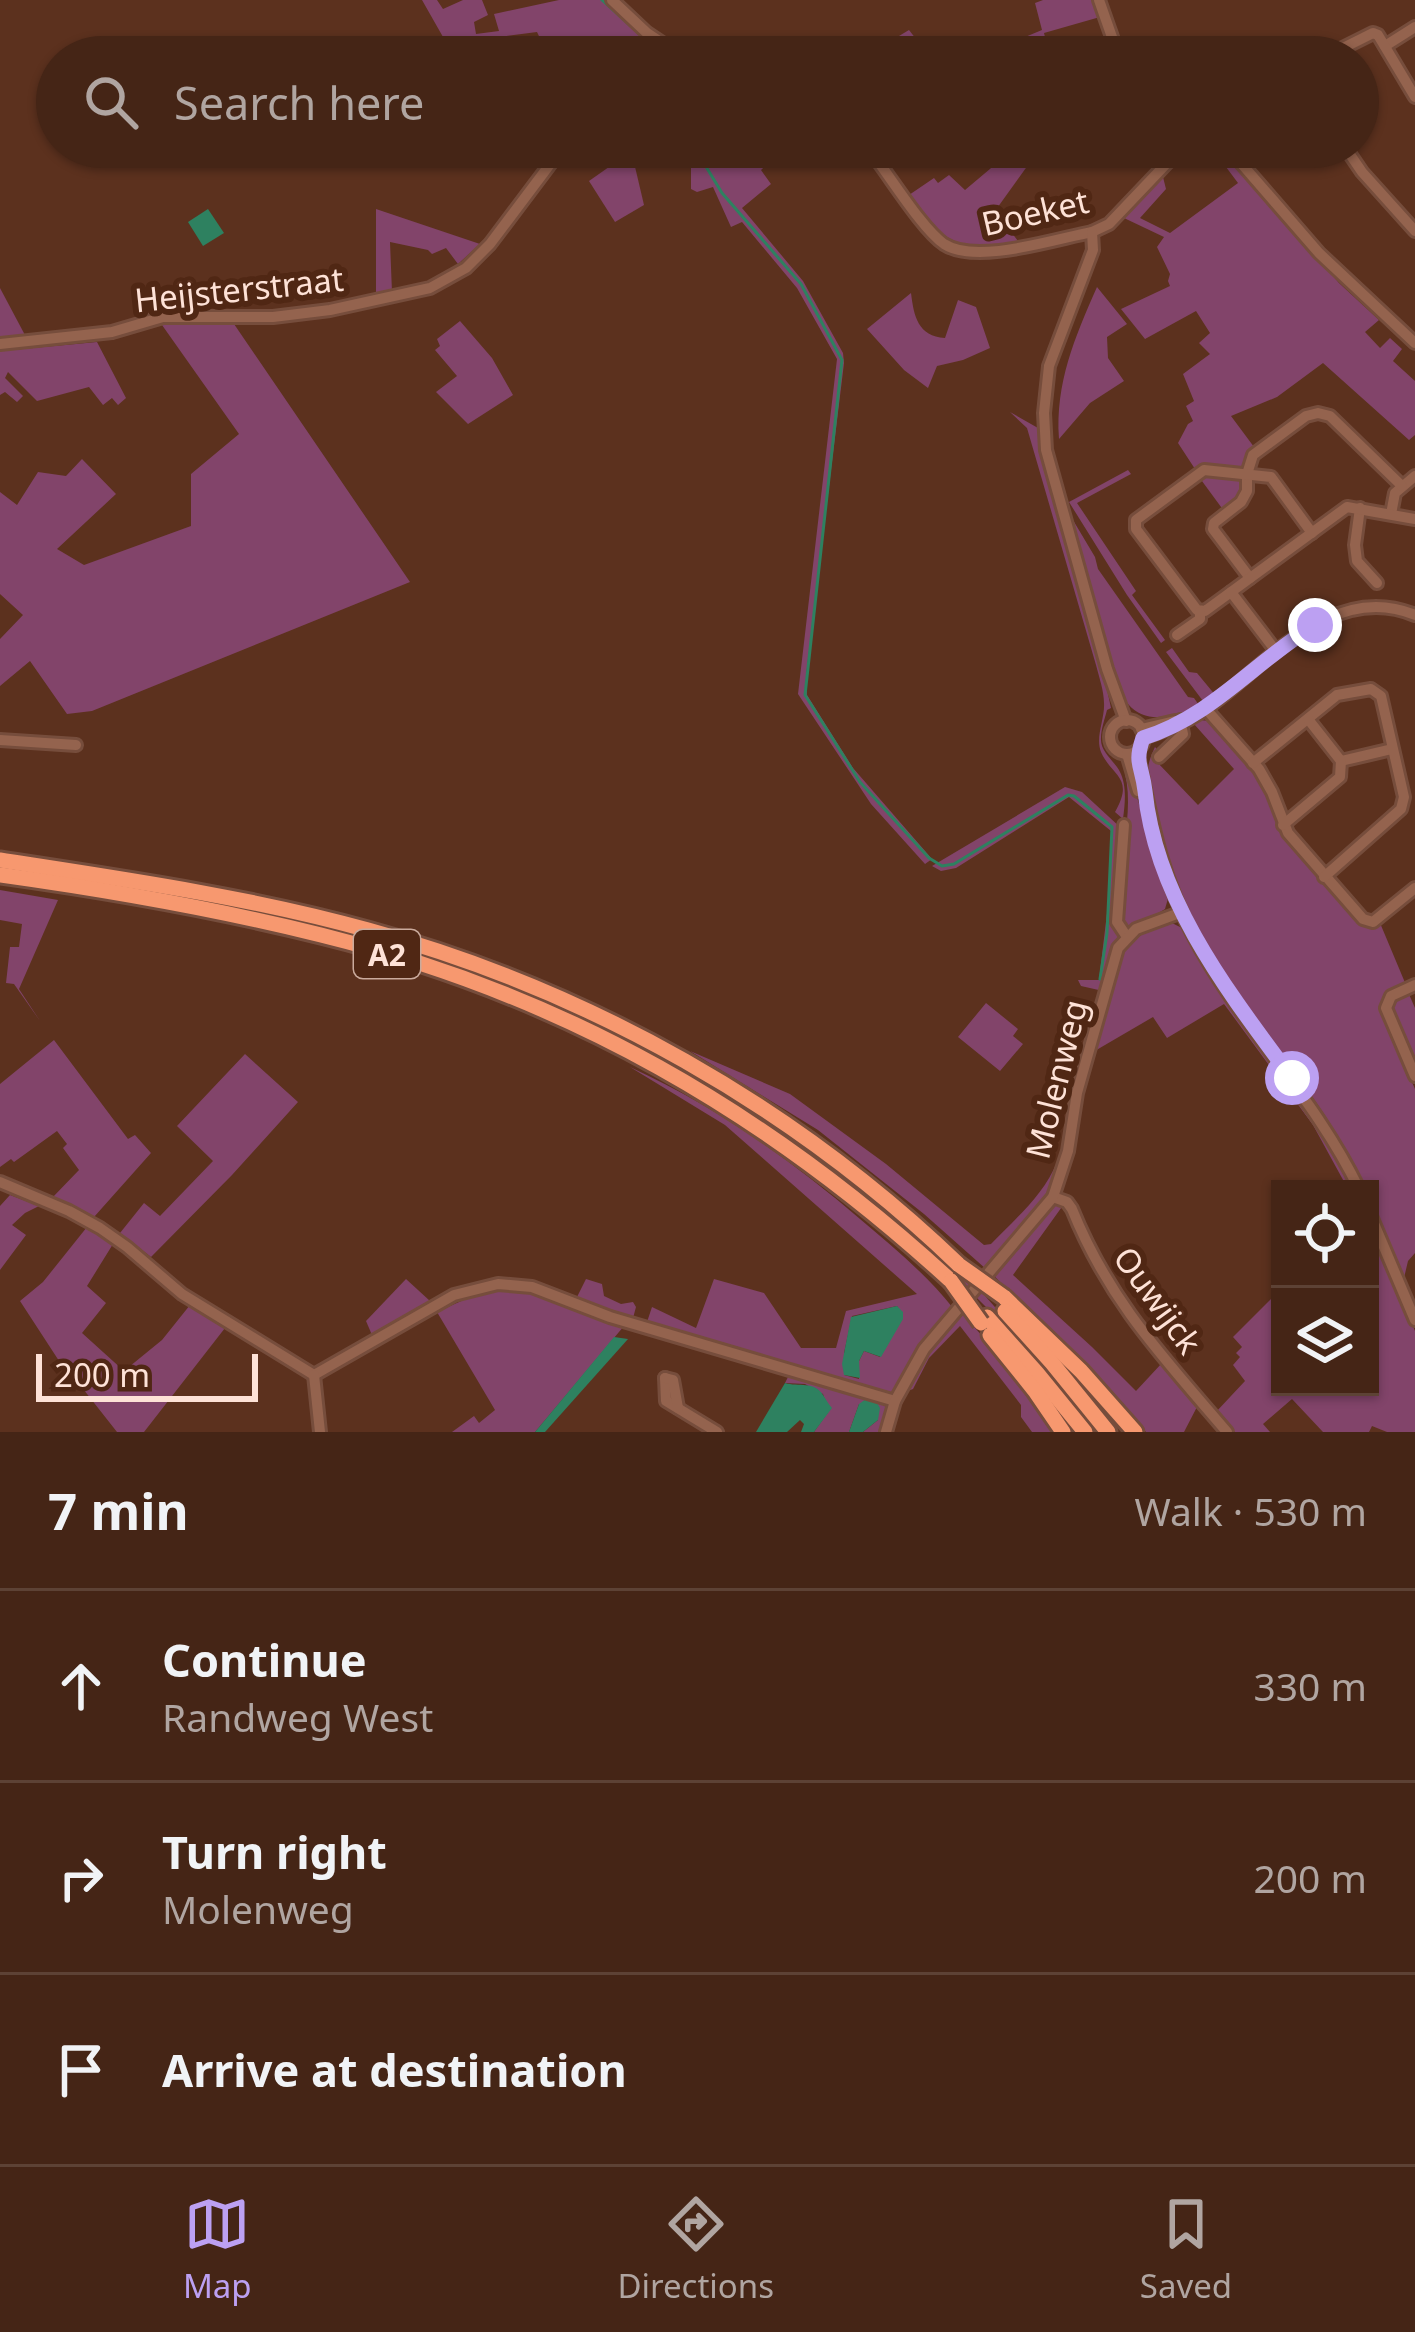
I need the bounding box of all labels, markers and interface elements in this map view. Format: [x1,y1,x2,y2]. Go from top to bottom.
search box [36,36,1379,168]
icon: search [78,69,144,135]
text: Search here [174,72,424,133]
street label: Boeket [977,178,1093,246]
street label: Heijsterstraat [132,256,346,322]
route end [1288,598,1342,652]
road number: A2 [354,930,420,978]
street label: Molenweg [1015,995,1097,1163]
route start [1265,1051,1319,1105]
map controls [1271,1180,1379,1396]
button: locate [1271,1180,1379,1288]
street label: Ouwijck [1104,1237,1212,1363]
button: layers [1271,1288,1379,1396]
scale bar [36,1348,258,1401]
text: 200 m [54,1352,150,1397]
text: 7 min [48,1475,189,1545]
text: Walk · 530 m [1134,1484,1367,1537]
text: Continue [162,1629,367,1690]
icon: ahead [48,1653,114,1719]
text: 330 m [1253,1659,1367,1712]
text: Randweg West [162,1690,433,1743]
text: Turn right [162,1821,387,1882]
icon: right [48,1845,114,1911]
text: 200 m [1253,1851,1367,1904]
text: Molenweg [162,1882,354,1935]
icon: arrive [48,2037,114,2103]
text: Arrive at destination [162,2039,627,2100]
tab: Map [183,2191,252,2308]
tab: Directions [617,2191,774,2308]
tab: Saved [1140,2191,1232,2308]

